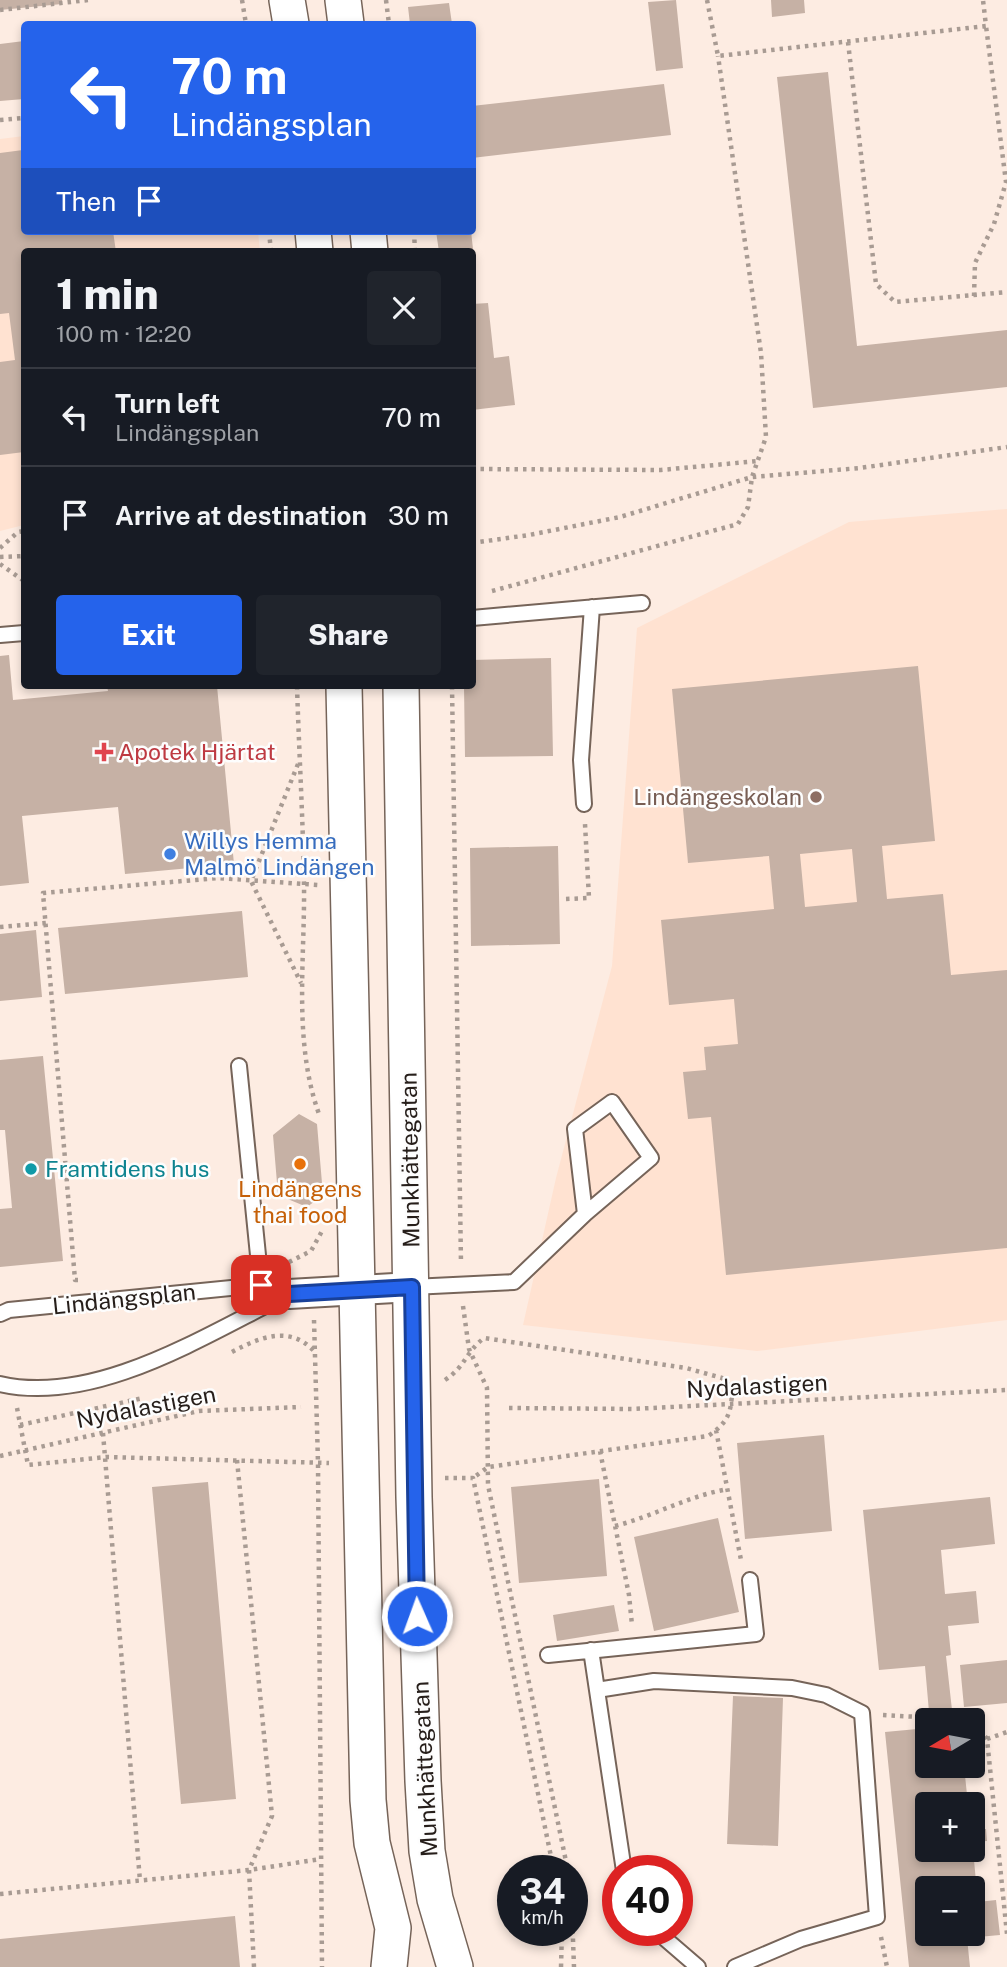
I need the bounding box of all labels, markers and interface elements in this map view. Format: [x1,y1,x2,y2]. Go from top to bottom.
text: 70 m [171,47,288,105]
icon: left [56,49,147,140]
text: Lindängsplan [171,106,372,143]
icon: arrive [130,182,168,220]
text: Then [56,186,116,217]
text: 1 min [56,269,159,318]
button: close [367,271,441,345]
text: 100 m · 12:20 [56,320,192,347]
text: Turn left [115,388,220,419]
icon: left [56,398,94,436]
text: 70 m [381,402,441,433]
text: Lindängsplan [115,419,259,446]
icon: arrive [56,496,94,534]
text: Arrive at destination [115,500,367,531]
text: 30 m [388,500,449,531]
button: Exit [56,595,242,675]
button: Share [256,595,441,675]
place label: Apotek Hjärtat [118,738,276,765]
marker: Apotek Hjärtat [96,744,112,760]
place label: Lindängeskolan [633,783,802,810]
marker: Lindängeskolan [808,789,824,805]
place label: Willys Hemma Malmö Lindängen [184,827,375,880]
marker: Willys Hemma Malmö Lindängen [162,846,178,862]
street label: Munkhättegatan [394,1072,425,1248]
place label: Framtidens hus [45,1155,209,1182]
marker: Lindängens thai food [292,1156,308,1172]
marker: Framtidens hus [23,1161,39,1177]
place label: Lindängens thai food [238,1175,362,1228]
pin [231,1255,291,1315]
icon: arrive [242,1266,280,1304]
street label: Lindängsplan [51,1278,197,1319]
street label: Nydalastigen [686,1368,828,1403]
street label: Nydalastigen [74,1380,218,1433]
position arrow [380,1579,454,1653]
street label: Munkhättegatan [406,1680,443,1858]
north arrow [915,1708,985,1778]
map controls [915,1708,985,1946]
button: + [915,1792,985,1862]
speed limit sign: 40 [602,1855,693,1946]
text: 34 [519,1871,566,1912]
button: − [915,1876,985,1946]
text: km/h [521,1907,564,1928]

